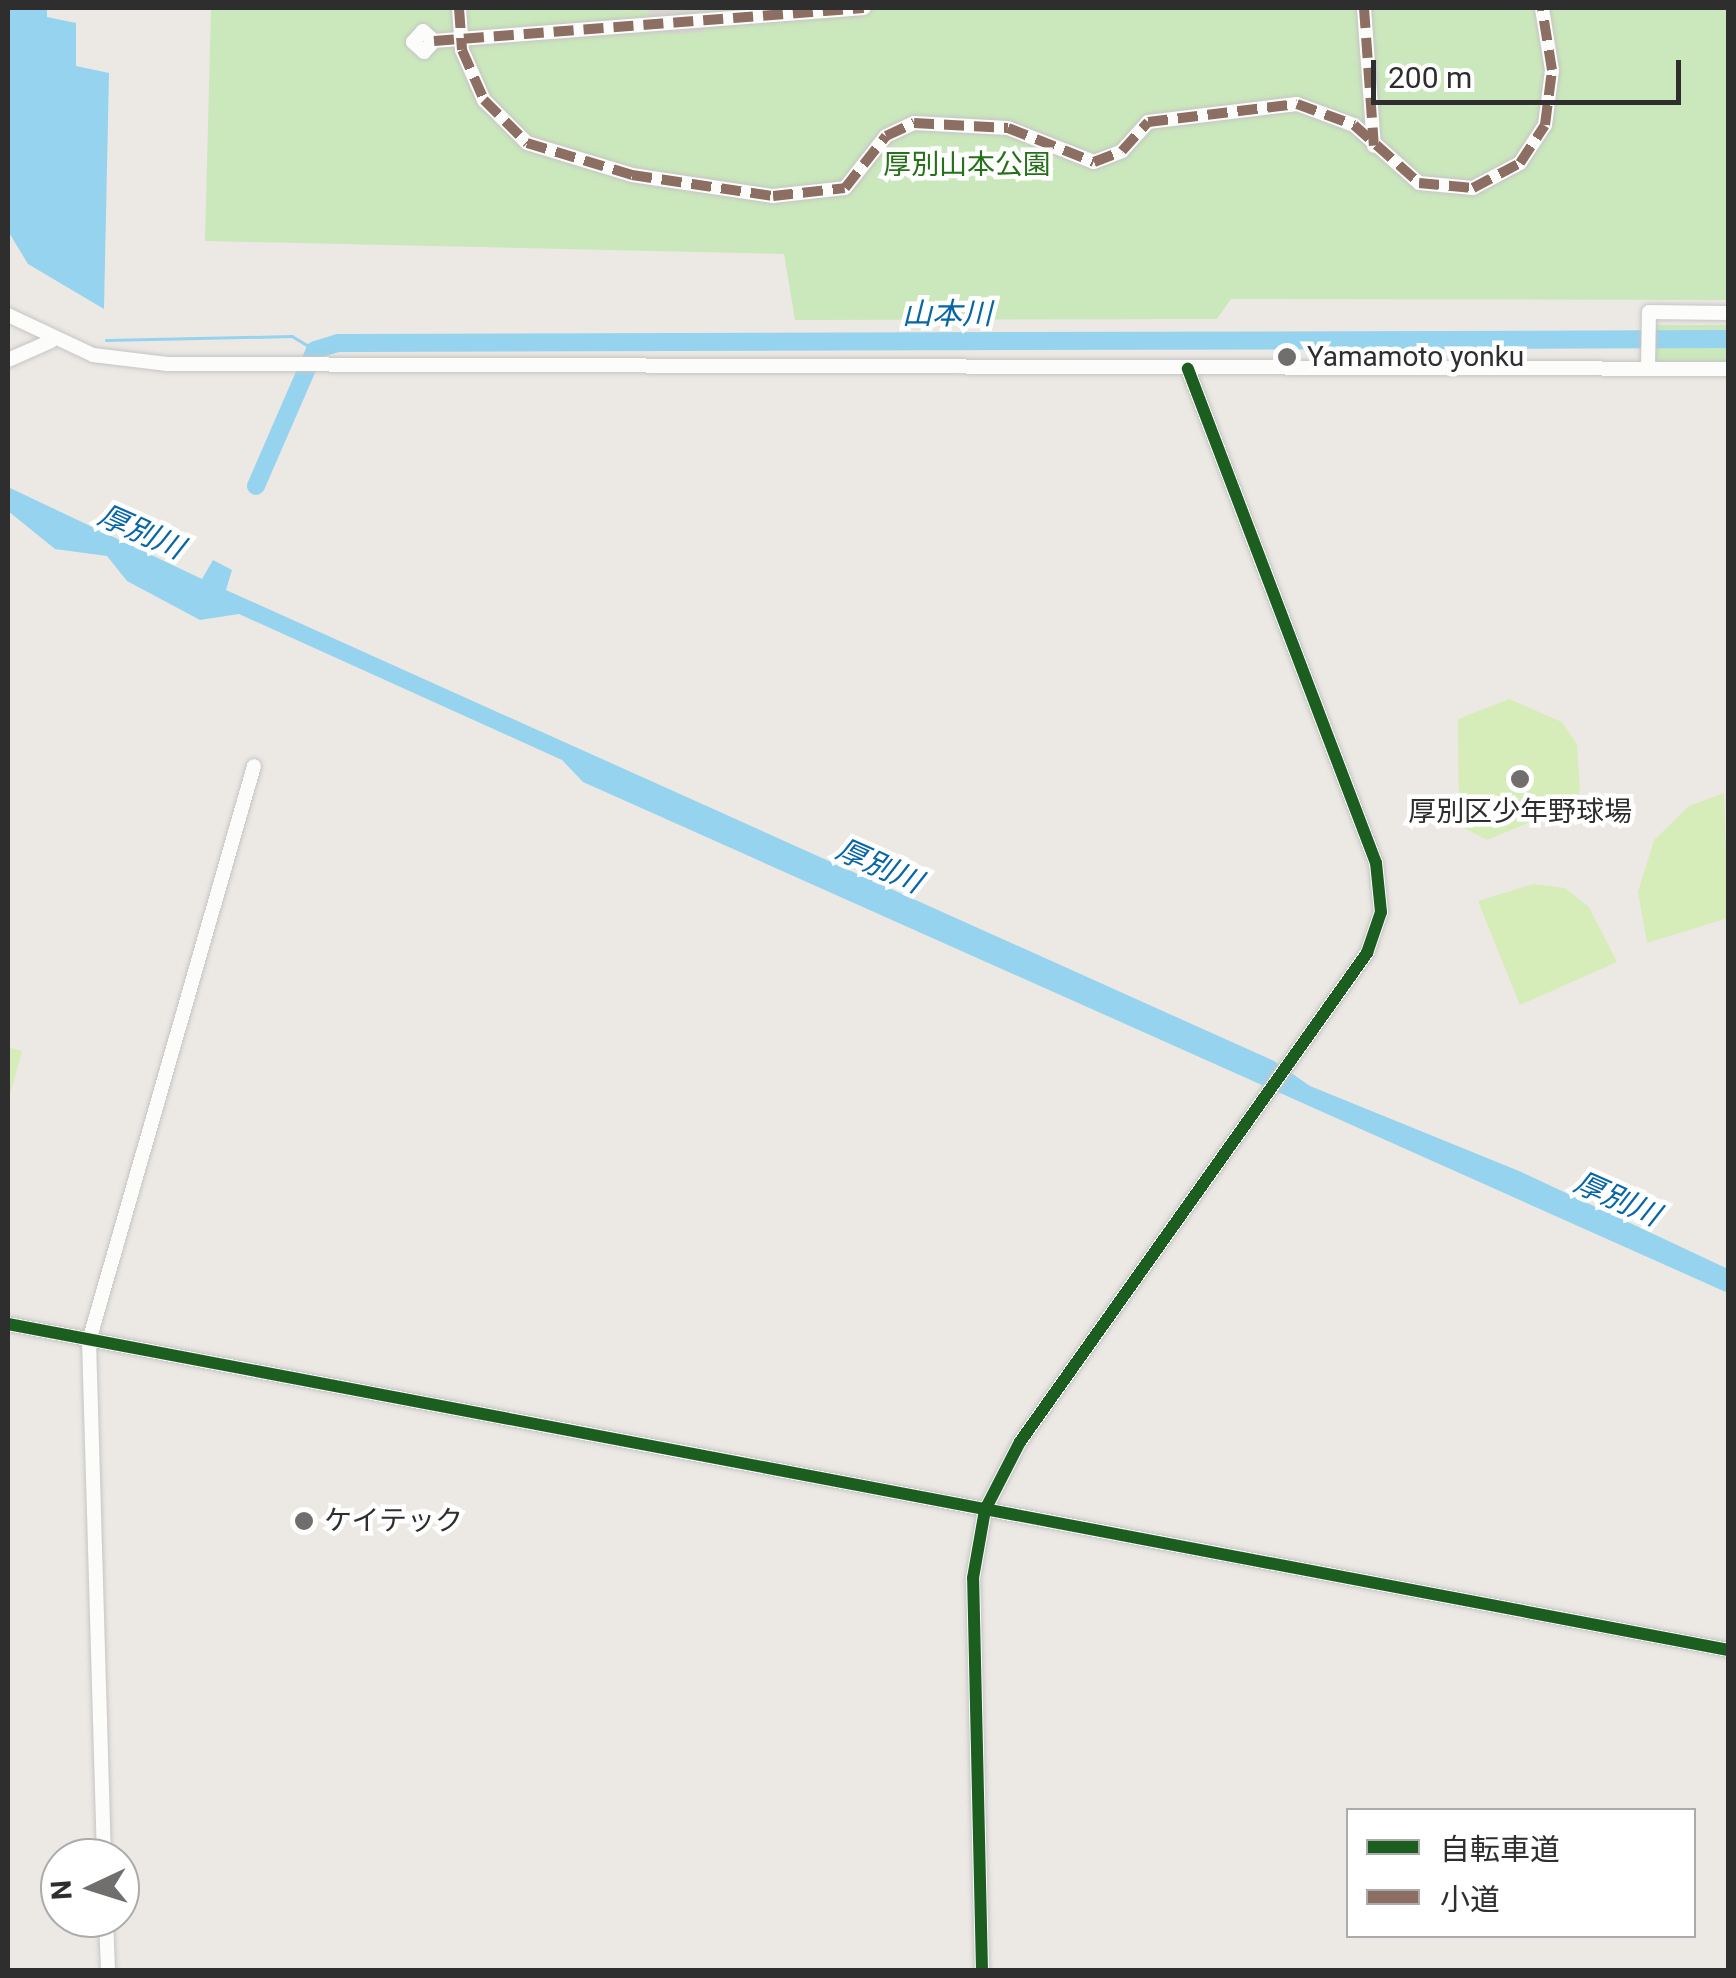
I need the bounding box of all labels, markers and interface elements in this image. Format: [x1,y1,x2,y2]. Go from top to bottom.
scale bar [1376,40,1686,102]
text: 200 m [1388,60,1472,95]
park label: 厚別山本公園 [883,148,1051,182]
water label: 山本川 [902,296,992,332]
place label: Yamamoto yonku [1307,340,1524,374]
marker: Yamamoto yonku [1276,346,1298,368]
water label: 厚別川 [93,497,189,567]
marker: 厚別区少年野球場 [1509,768,1531,790]
place label: 厚別区少年野球場 [1408,795,1632,829]
water label: 厚別川 [831,831,927,901]
water label: 厚別川 [1569,1164,1665,1234]
place label: ケイテック [324,1504,464,1538]
marker: ケイテック [293,1510,315,1532]
legend [1346,1808,1696,1938]
text: 自転車道 [1440,1832,1560,1867]
north arrow [40,1838,140,1938]
text: N [44,1879,79,1901]
text: 小道 [1440,1882,1500,1917]

